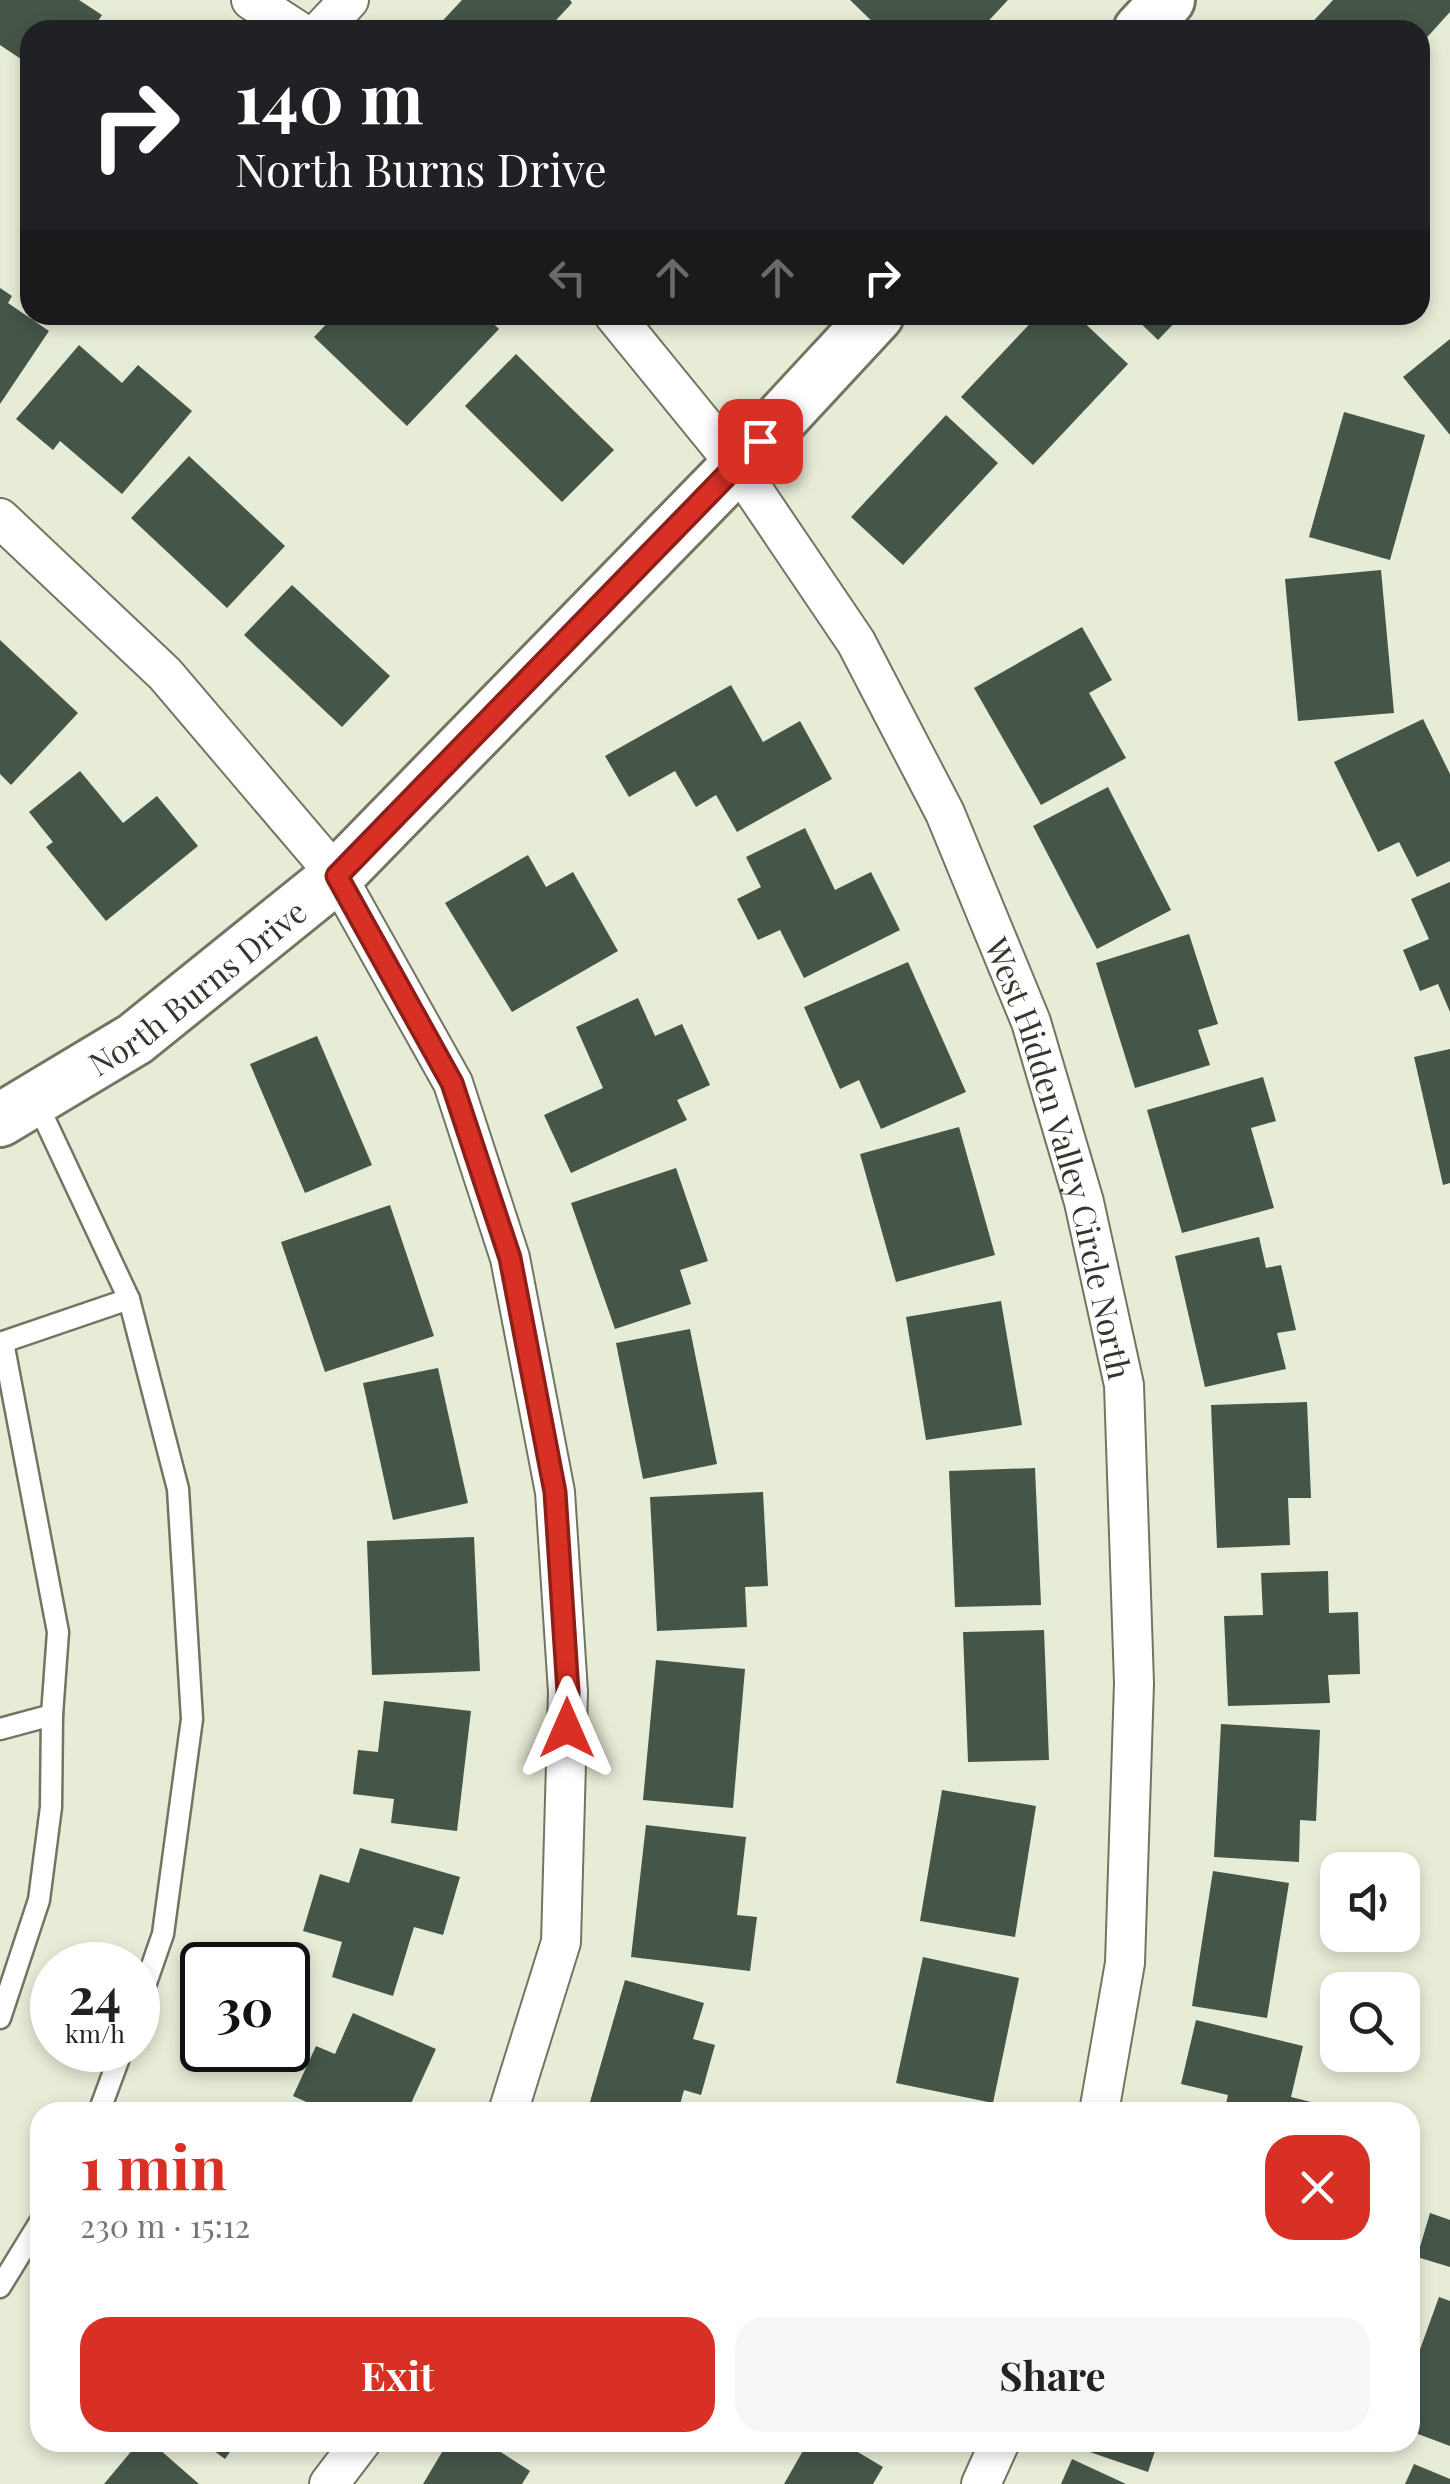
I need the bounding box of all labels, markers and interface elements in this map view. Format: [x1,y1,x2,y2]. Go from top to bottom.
text: 140 m [235,48,424,142]
icon: right [70,60,200,190]
text: North Burns Drive [235,138,607,198]
icon: left [540,250,595,305]
icon: ahead [645,250,700,305]
icon: ahead [750,250,805,305]
icon: right [855,250,910,305]
pin [718,399,803,484]
icon: arrive [733,414,788,469]
street label: North Burns Drive [80,889,314,1084]
street label: West Hidden Valley Circle North [977,930,1144,1383]
position arrow [515,1676,619,1780]
map controls [1320,1852,1420,2072]
button: sound [1320,1852,1420,1952]
speed limit sign: 30 [180,1942,310,2072]
text: 24 [69,1961,121,2028]
button: search [1320,1972,1420,2072]
text: km/h [65,2016,125,2049]
text: 1 min [80,2125,227,2205]
button: close [1265,2135,1370,2240]
text: 230 m · 15:12 [80,2203,250,2246]
button: Exit [80,2317,715,2432]
button: Share [735,2317,1370,2432]

